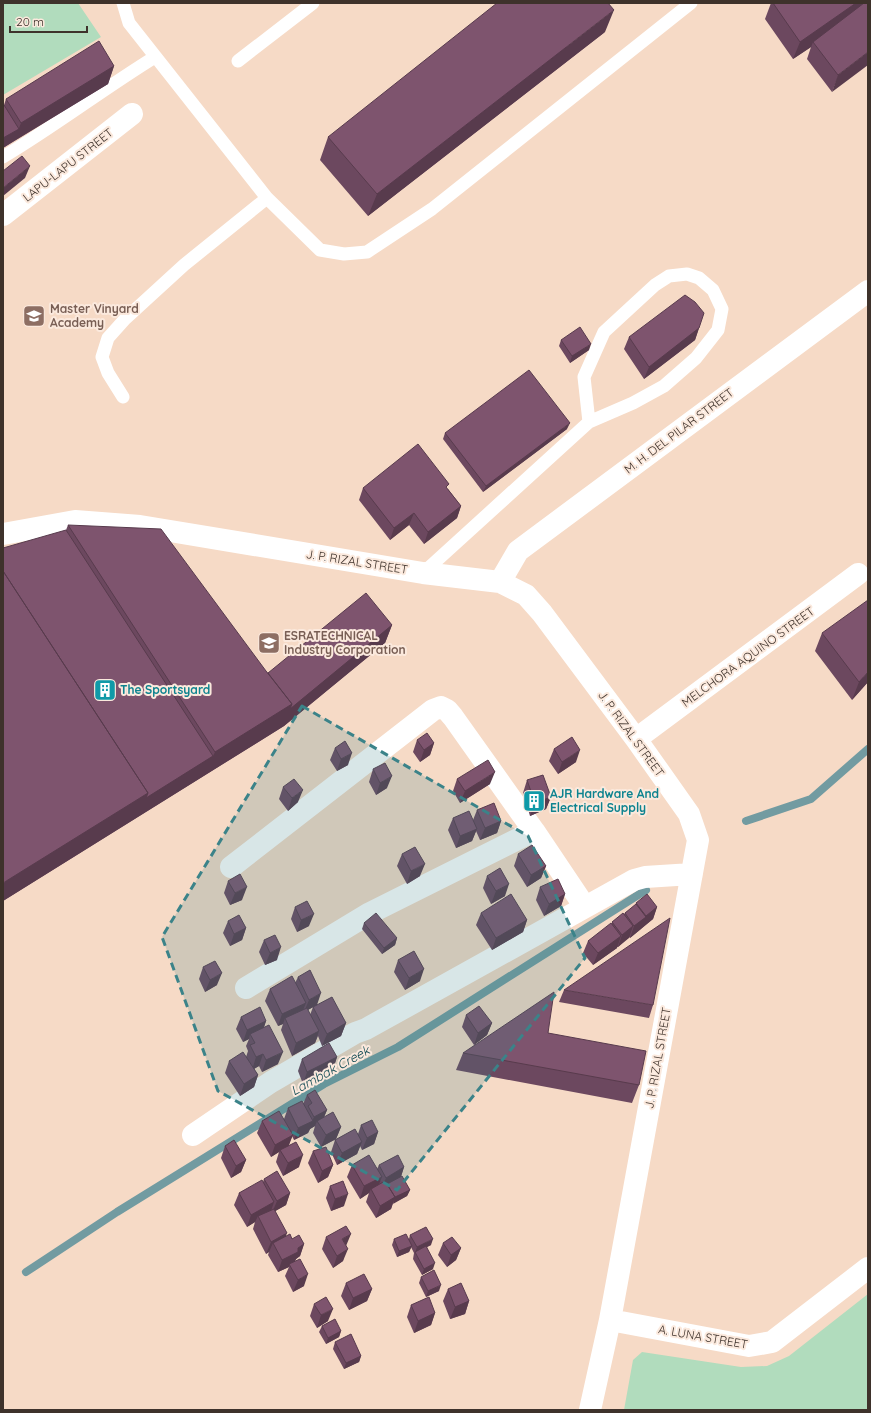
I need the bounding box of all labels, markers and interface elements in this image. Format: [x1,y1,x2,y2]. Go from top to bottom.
scale bar [10,8,87,34]
text: 20 m [16,14,44,29]
street label: LAPU-LAPU STREET [20,125,116,205]
place label: Master Vinyard Academy [50,301,139,330]
school or university icon: Master Vinyard Academy [21,303,47,329]
street label: M. H. DEL PILAR STREET [621,385,736,477]
street label: J. P. RIZAL STREET [305,546,409,577]
street label: MELCHORA AQUINO STREET [678,603,817,710]
place label: ESRATECHNICAL Industry Corporation [284,628,406,657]
school or university icon: ESRATECHNICAL Industry Corporation [256,630,282,656]
building icon: The Sportsyard [92,677,118,703]
place label: The Sportsyard [120,682,210,697]
street label: J. P. RIZAL STREET [595,688,668,780]
place label: AJR Hardware And Electrical Supply [550,786,659,815]
building icon: AJR Hardware And Electrical Supply [521,788,547,814]
street label: J. P. RIZAL STREET [641,1006,674,1110]
water label: Lambak Creek [288,1041,373,1098]
street label: A. LUNA STREET [657,1321,749,1352]

